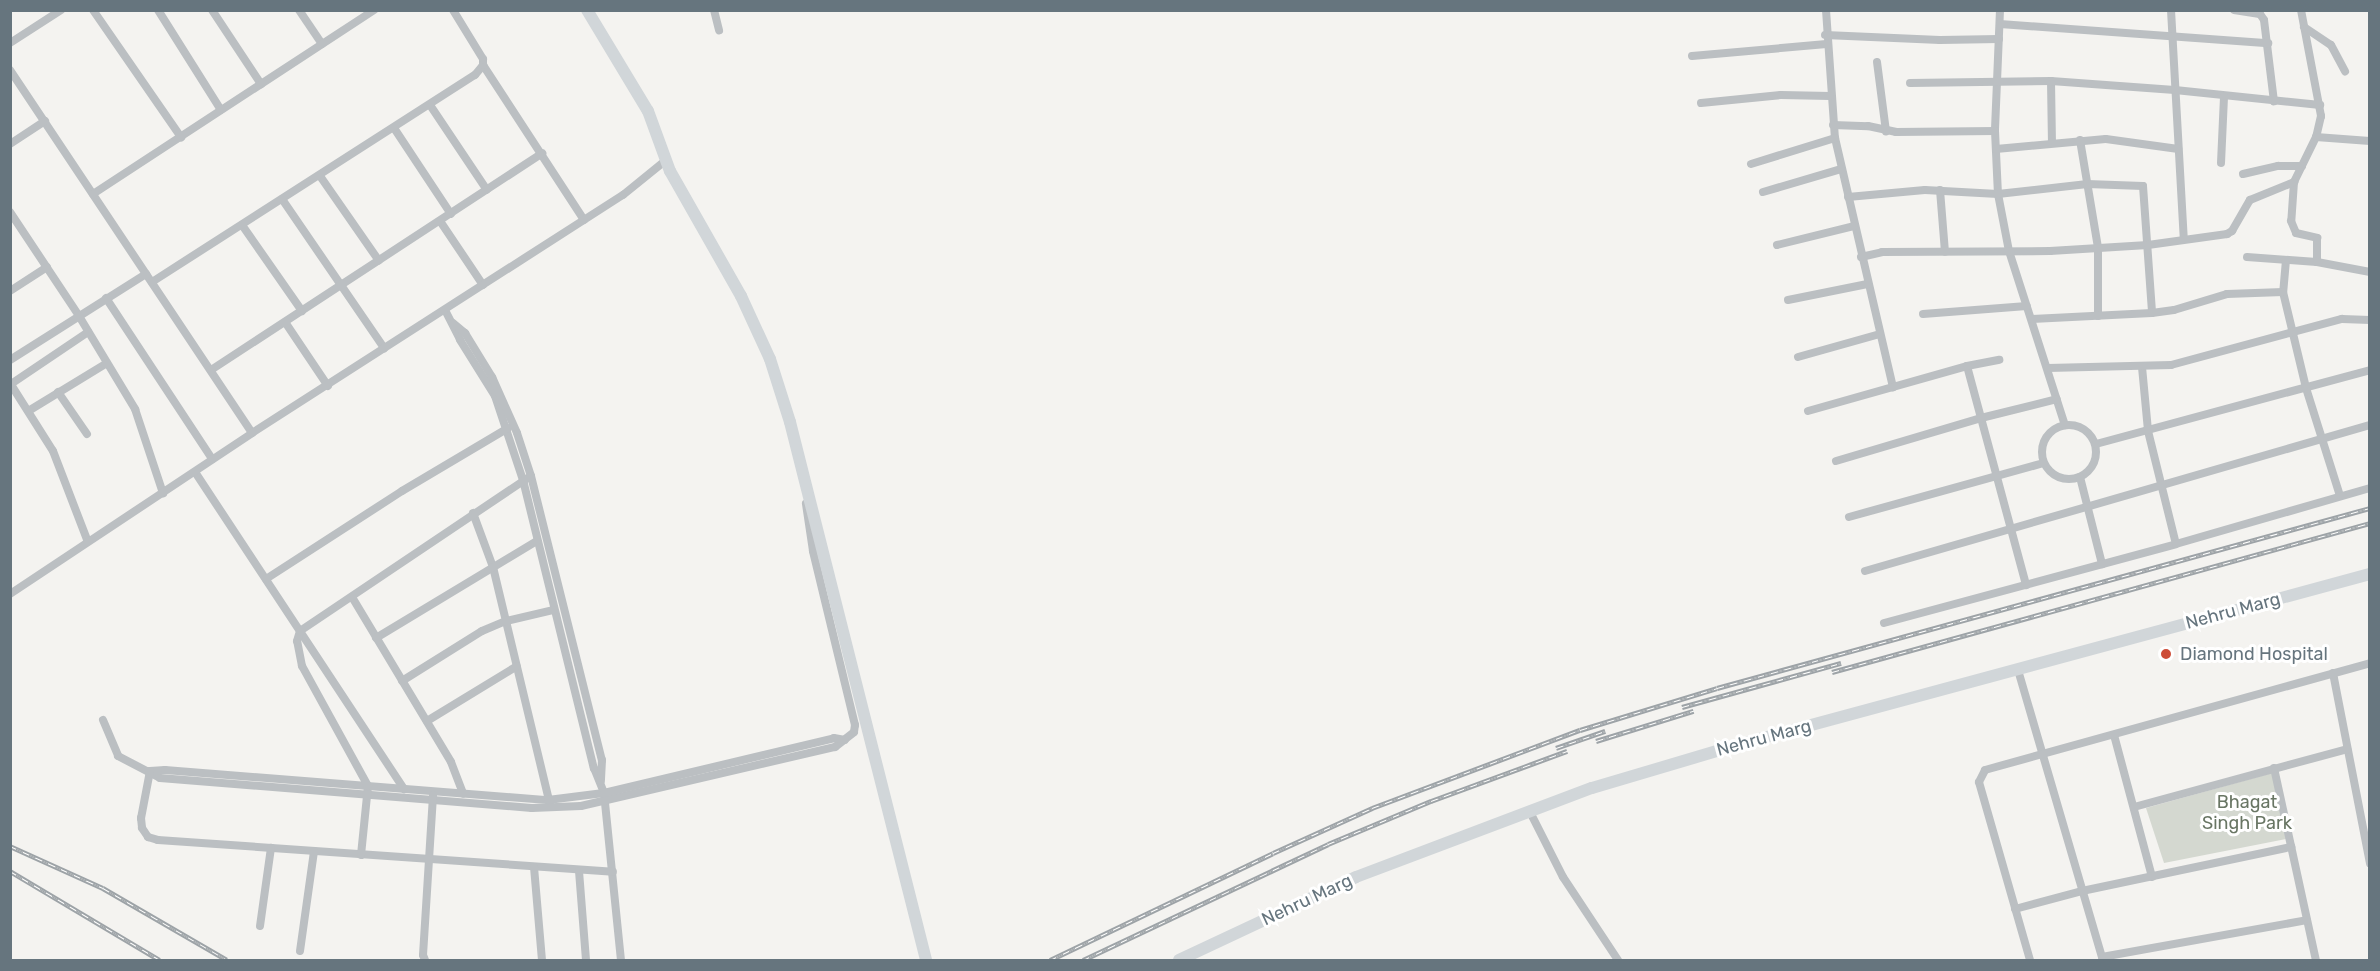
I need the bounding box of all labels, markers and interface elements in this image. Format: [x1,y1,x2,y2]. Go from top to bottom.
street label: Nehru Marg [2183,588,2283,634]
place label: Diamond Hospital [2180,643,2328,665]
marker: Diamond Hospital [2157,645,2175,663]
street label: Nehru Marg [1714,715,1814,761]
park label: Bhagat Singh Park [2202,792,2292,834]
street label: Nehru Marg [1258,870,1356,930]

